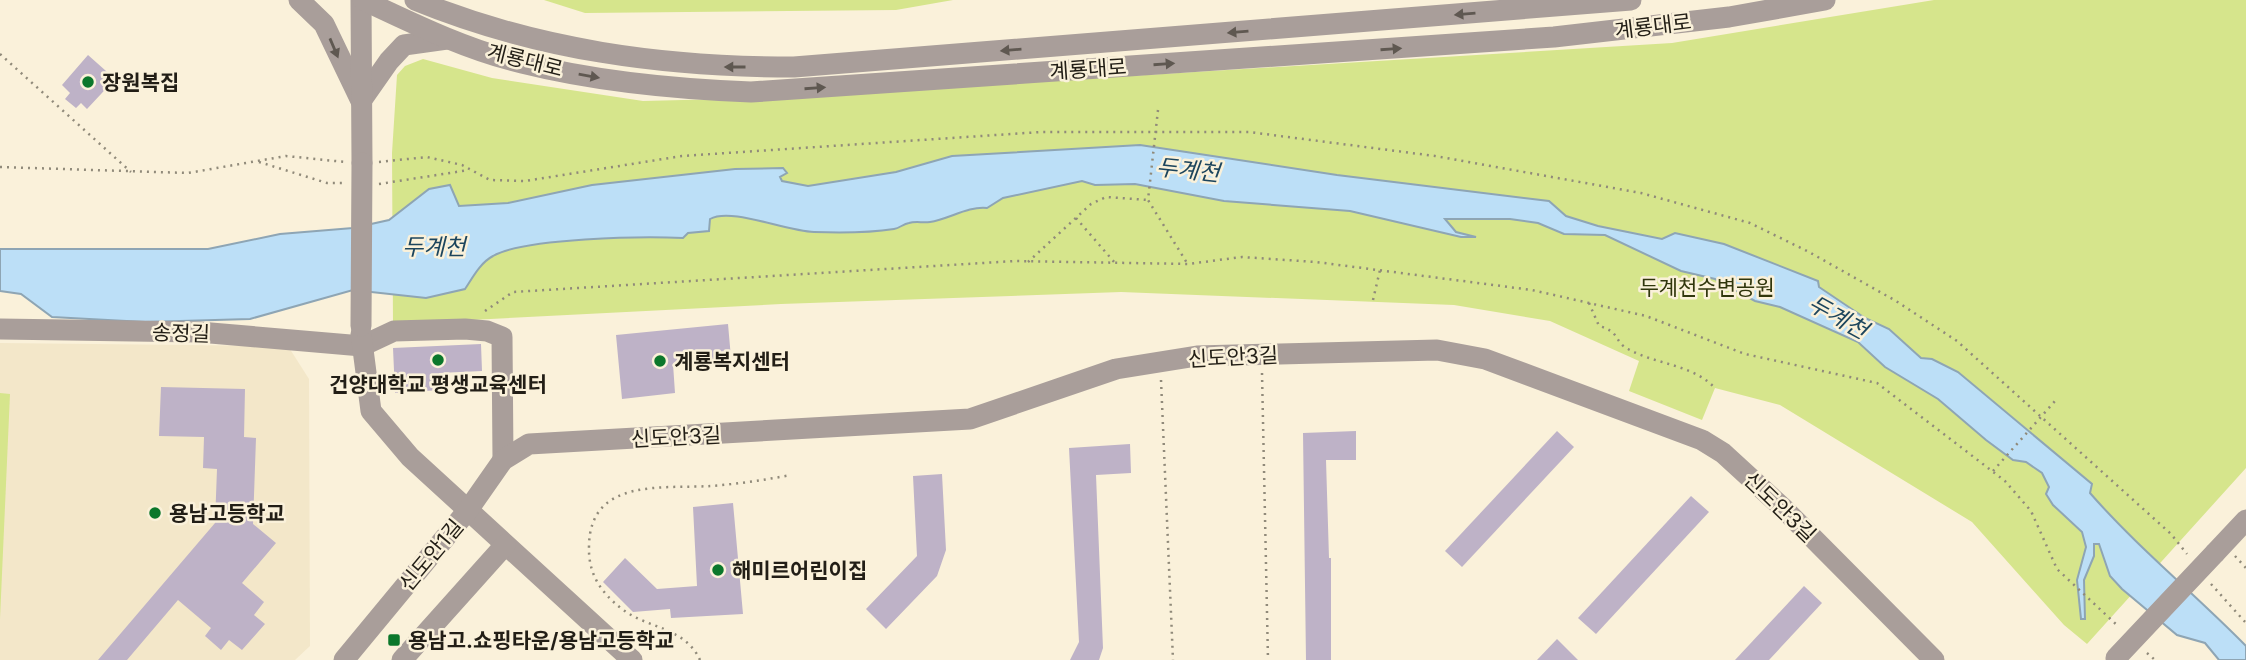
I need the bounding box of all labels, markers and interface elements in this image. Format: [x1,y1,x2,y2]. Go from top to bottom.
one-way arrow [1454,9,1476,20]
street label: 계룡대로 [1613,9,1693,43]
one-way arrow [1227,27,1249,38]
one-way arrow [329,37,340,58]
street label: 계룡대로 [484,39,566,81]
one-way arrow [1381,43,1403,54]
one-way arrow [1000,45,1022,56]
street label: 계룡대로 [1049,54,1127,84]
one-way arrow [1154,58,1176,69]
one-way arrow [724,61,746,73]
place label: 장원복집 [102,70,179,95]
one-way arrow [578,71,600,82]
marker: 장원복집 [80,74,96,90]
one-way arrow [804,82,826,93]
water label: 두계천 [1155,153,1224,188]
water label: 두계천 [402,233,469,261]
park label: 두계천수변공원 [1639,275,1775,300]
water label: 두계천 [1803,289,1875,346]
street label: 송정길 [152,319,210,347]
street label: 신도안3길 [1187,342,1279,372]
place label: 계룡복지센터 [674,349,790,374]
marker: 건양대학교 평생교육센터 [430,352,446,368]
marker: 계룡복지센터 [652,353,668,369]
place label: 건양대학교 평생교육센터 [329,372,547,397]
street label: 신도안3길 [630,422,722,452]
street label: 신도안3길 [1739,467,1821,547]
place label: 용남고등학교 [169,501,285,526]
marker: 용남고등학교 [147,505,163,521]
street label: 신도안1길 [394,514,468,596]
place label: 해미르어린이집 [732,558,867,583]
marker: 해미르어린이집 [710,562,726,578]
place label: 용남고.쇼핑타운/용남고등학교 [408,628,674,653]
marker: 용남고.쇼핑타운/용남고등학교 [386,632,402,648]

